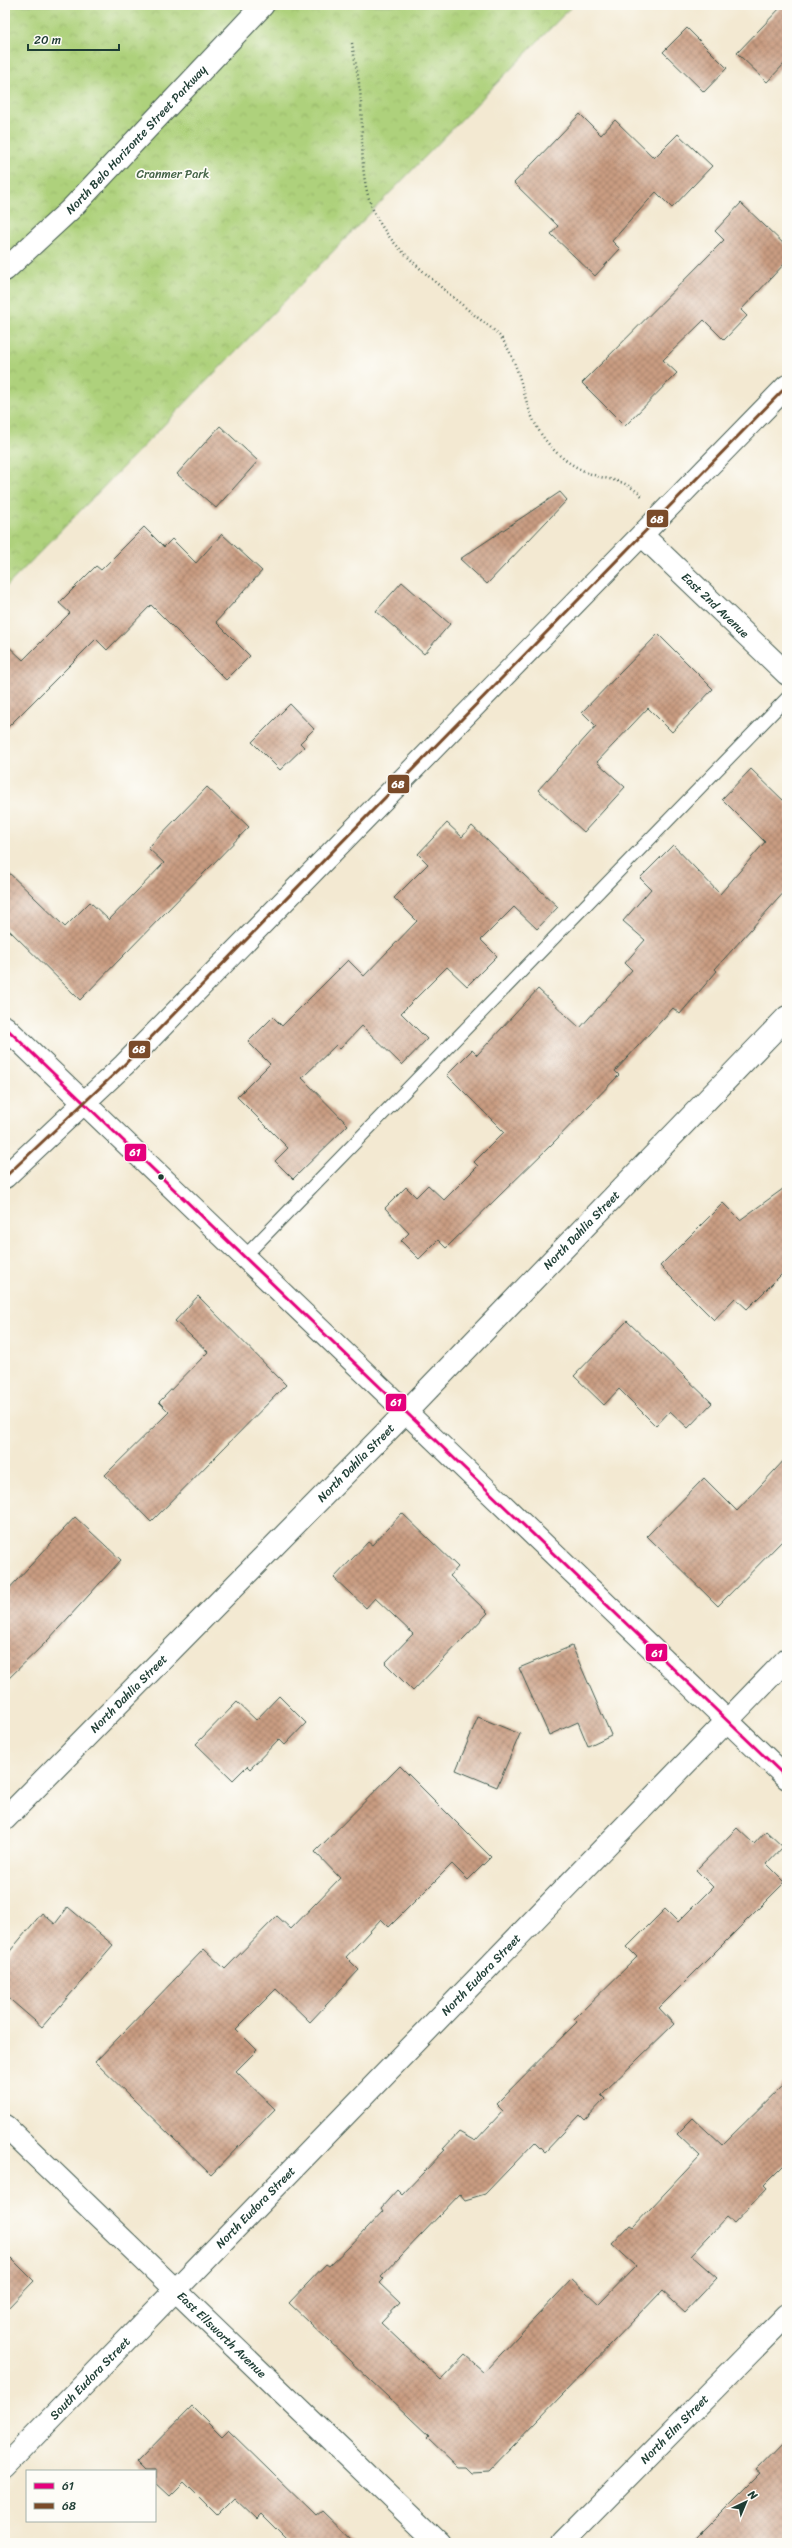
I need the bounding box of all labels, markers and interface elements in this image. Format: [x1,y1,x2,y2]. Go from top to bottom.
scale bar [28,26,119,52]
text: 20 m [34,29,61,51]
street label: North Belo Horizonte Street Parkway [60,59,213,220]
park label: Cranmer Park [137,163,209,185]
line badge: 68 [646,509,669,528]
text: 68 [650,510,664,529]
street label: East 2nd Avenue [676,567,755,644]
line badge: 68 [387,774,410,794]
text: 68 [391,775,405,794]
line badge: 68 [128,1040,151,1059]
text: 68 [132,1040,146,1059]
line badge: 61 [124,1143,147,1162]
text: 61 [129,1143,141,1162]
unlabelled marker [156,1172,166,1182]
street label: North Dahlia Street [537,1185,625,1275]
line badge: 61 [385,1393,407,1412]
text: 61 [390,1393,402,1412]
street label: North Dahlia Street [312,1418,400,1508]
line badge: 61 [645,1643,668,1662]
text: 61 [651,1644,663,1663]
street label: North Dahlia Street [84,1649,173,1738]
street label: North Eudora Street [436,1928,526,2021]
street label: North Eudora Street [210,2161,301,2254]
street label: East Ellsworth Avenue [172,2286,272,2384]
street label: South Eudora Street [44,2331,136,2425]
street label: North Elm Street [634,2389,714,2469]
legend [26,2470,156,2522]
text: 61 [62,2475,74,2497]
north arrow [726,2482,766,2522]
text: N [743,2485,762,2505]
text: 68 [62,2495,76,2517]

